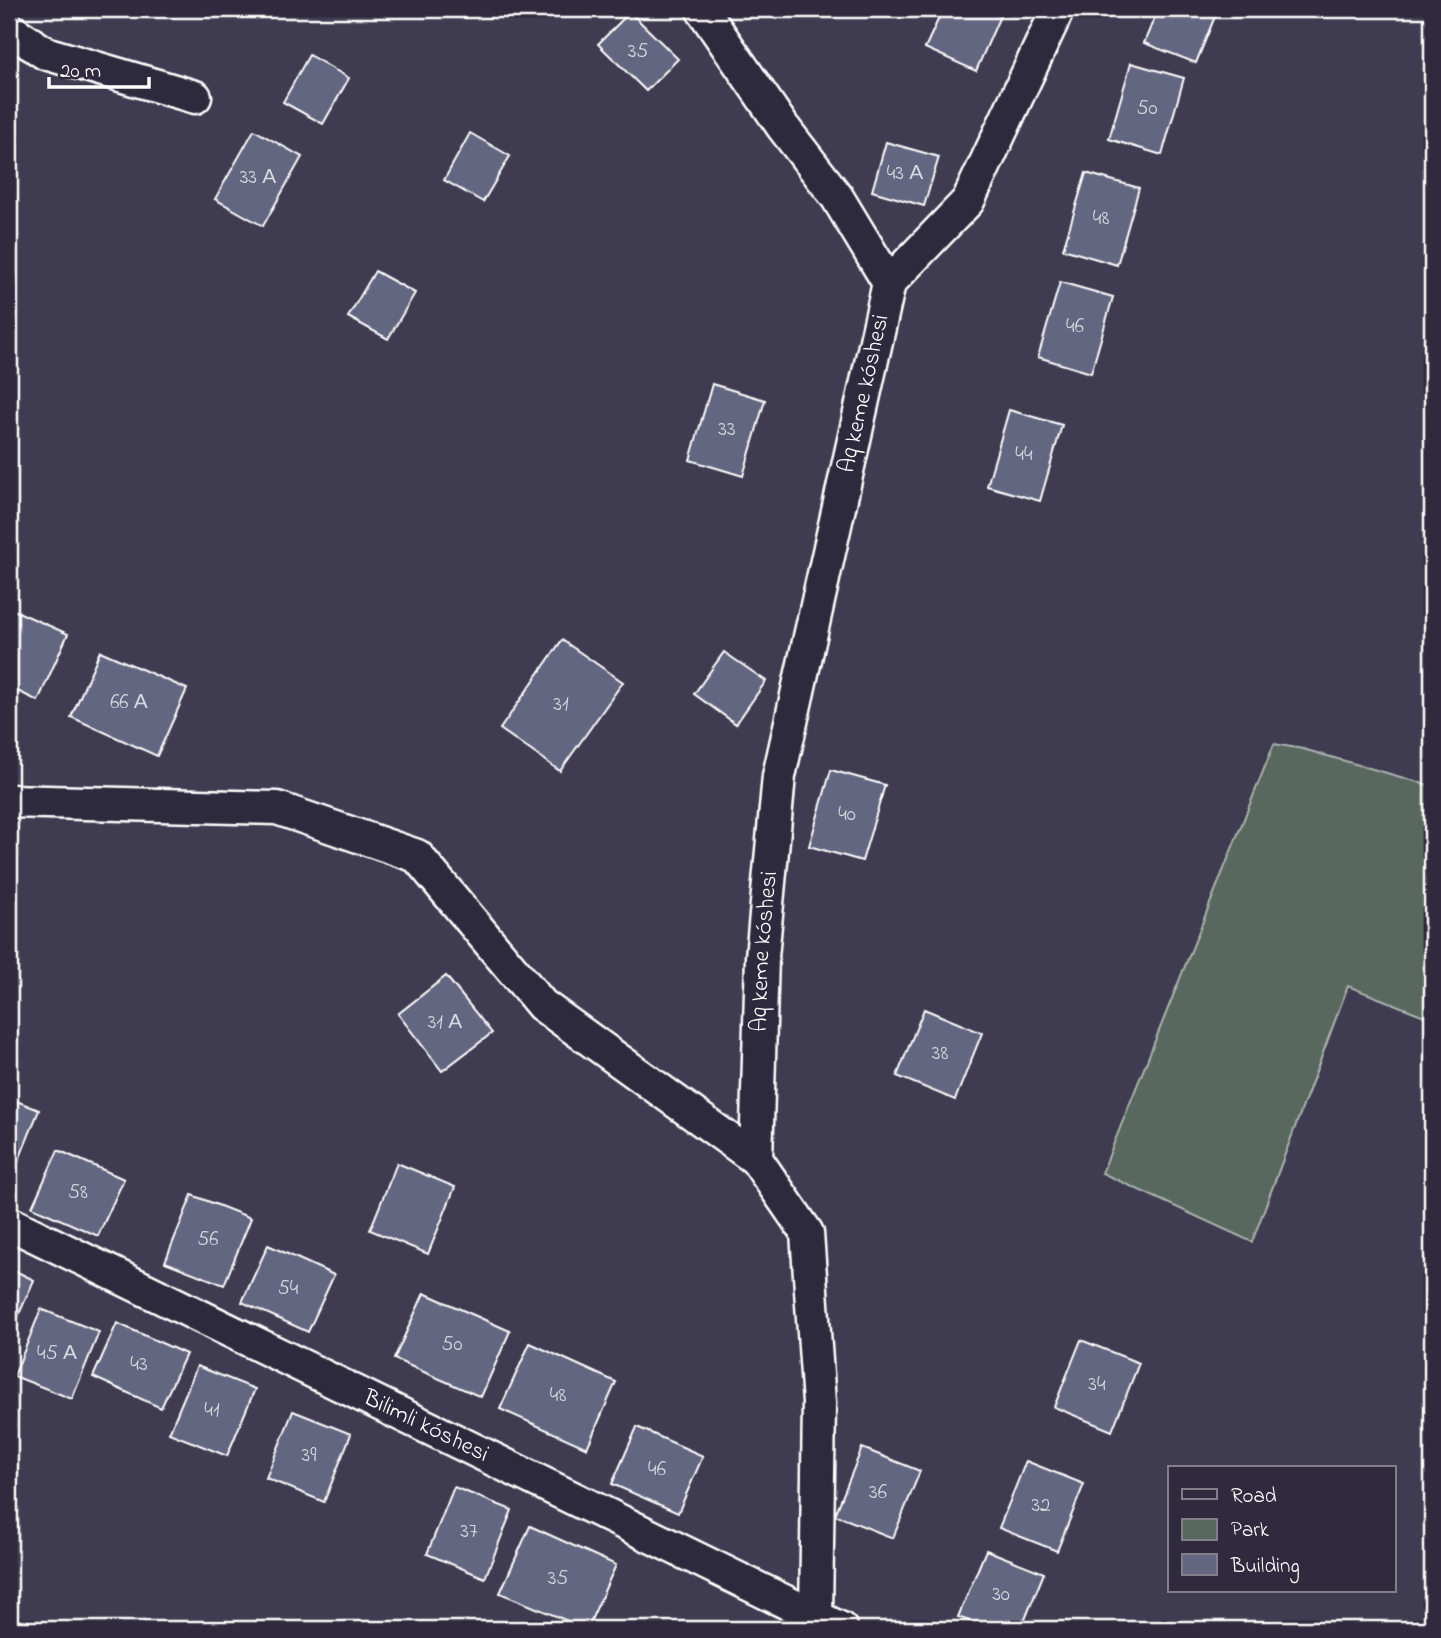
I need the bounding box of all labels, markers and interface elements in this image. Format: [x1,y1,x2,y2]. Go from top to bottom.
house number: 35 [628,37,648,67]
scale bar [49,46,149,90]
text: 20 m [60,57,101,87]
house number: 50 [1136,94,1158,124]
house number: 43 А [887,159,923,189]
house number: 33 А [240,163,276,193]
house number: 48 [1093,204,1109,234]
street label: Aq keme kóshesi [830,311,899,476]
house number: 46 [1066,312,1084,342]
house number: 33 [718,415,736,445]
house number: 44 [1015,440,1033,470]
house number: 66 А [110,688,148,718]
house number: 31 [553,690,569,720]
house number: 40 [838,800,856,830]
street label: Aq keme kóshesi [742,869,787,1033]
house number: 31 А [428,1008,462,1038]
house number: 38 [932,1039,948,1069]
house number: 58 [68,1178,88,1208]
house number: 56 [197,1225,219,1255]
house number: 54 [278,1274,299,1304]
house number: 50 [441,1330,463,1360]
house number: 45 А [37,1339,77,1369]
house number: 43 [130,1350,148,1380]
house number: 34 [1088,1370,1106,1400]
street label: Bilimli kóshesi [356,1381,495,1472]
house number: 48 [550,1381,566,1411]
house number: 41 [204,1396,220,1426]
house number: 39 [302,1441,317,1471]
house number: 46 [648,1455,666,1485]
legend [1168,1466,1396,1592]
house number: 36 [869,1478,887,1508]
text: Road [1231,1482,1277,1512]
house number: 32 [1031,1491,1051,1521]
text: Park [1231,1516,1270,1546]
house number: 37 [460,1517,478,1547]
text: Building [1230,1552,1300,1584]
house number: 35 [548,1564,568,1594]
house number: 30 [992,1580,1010,1610]

